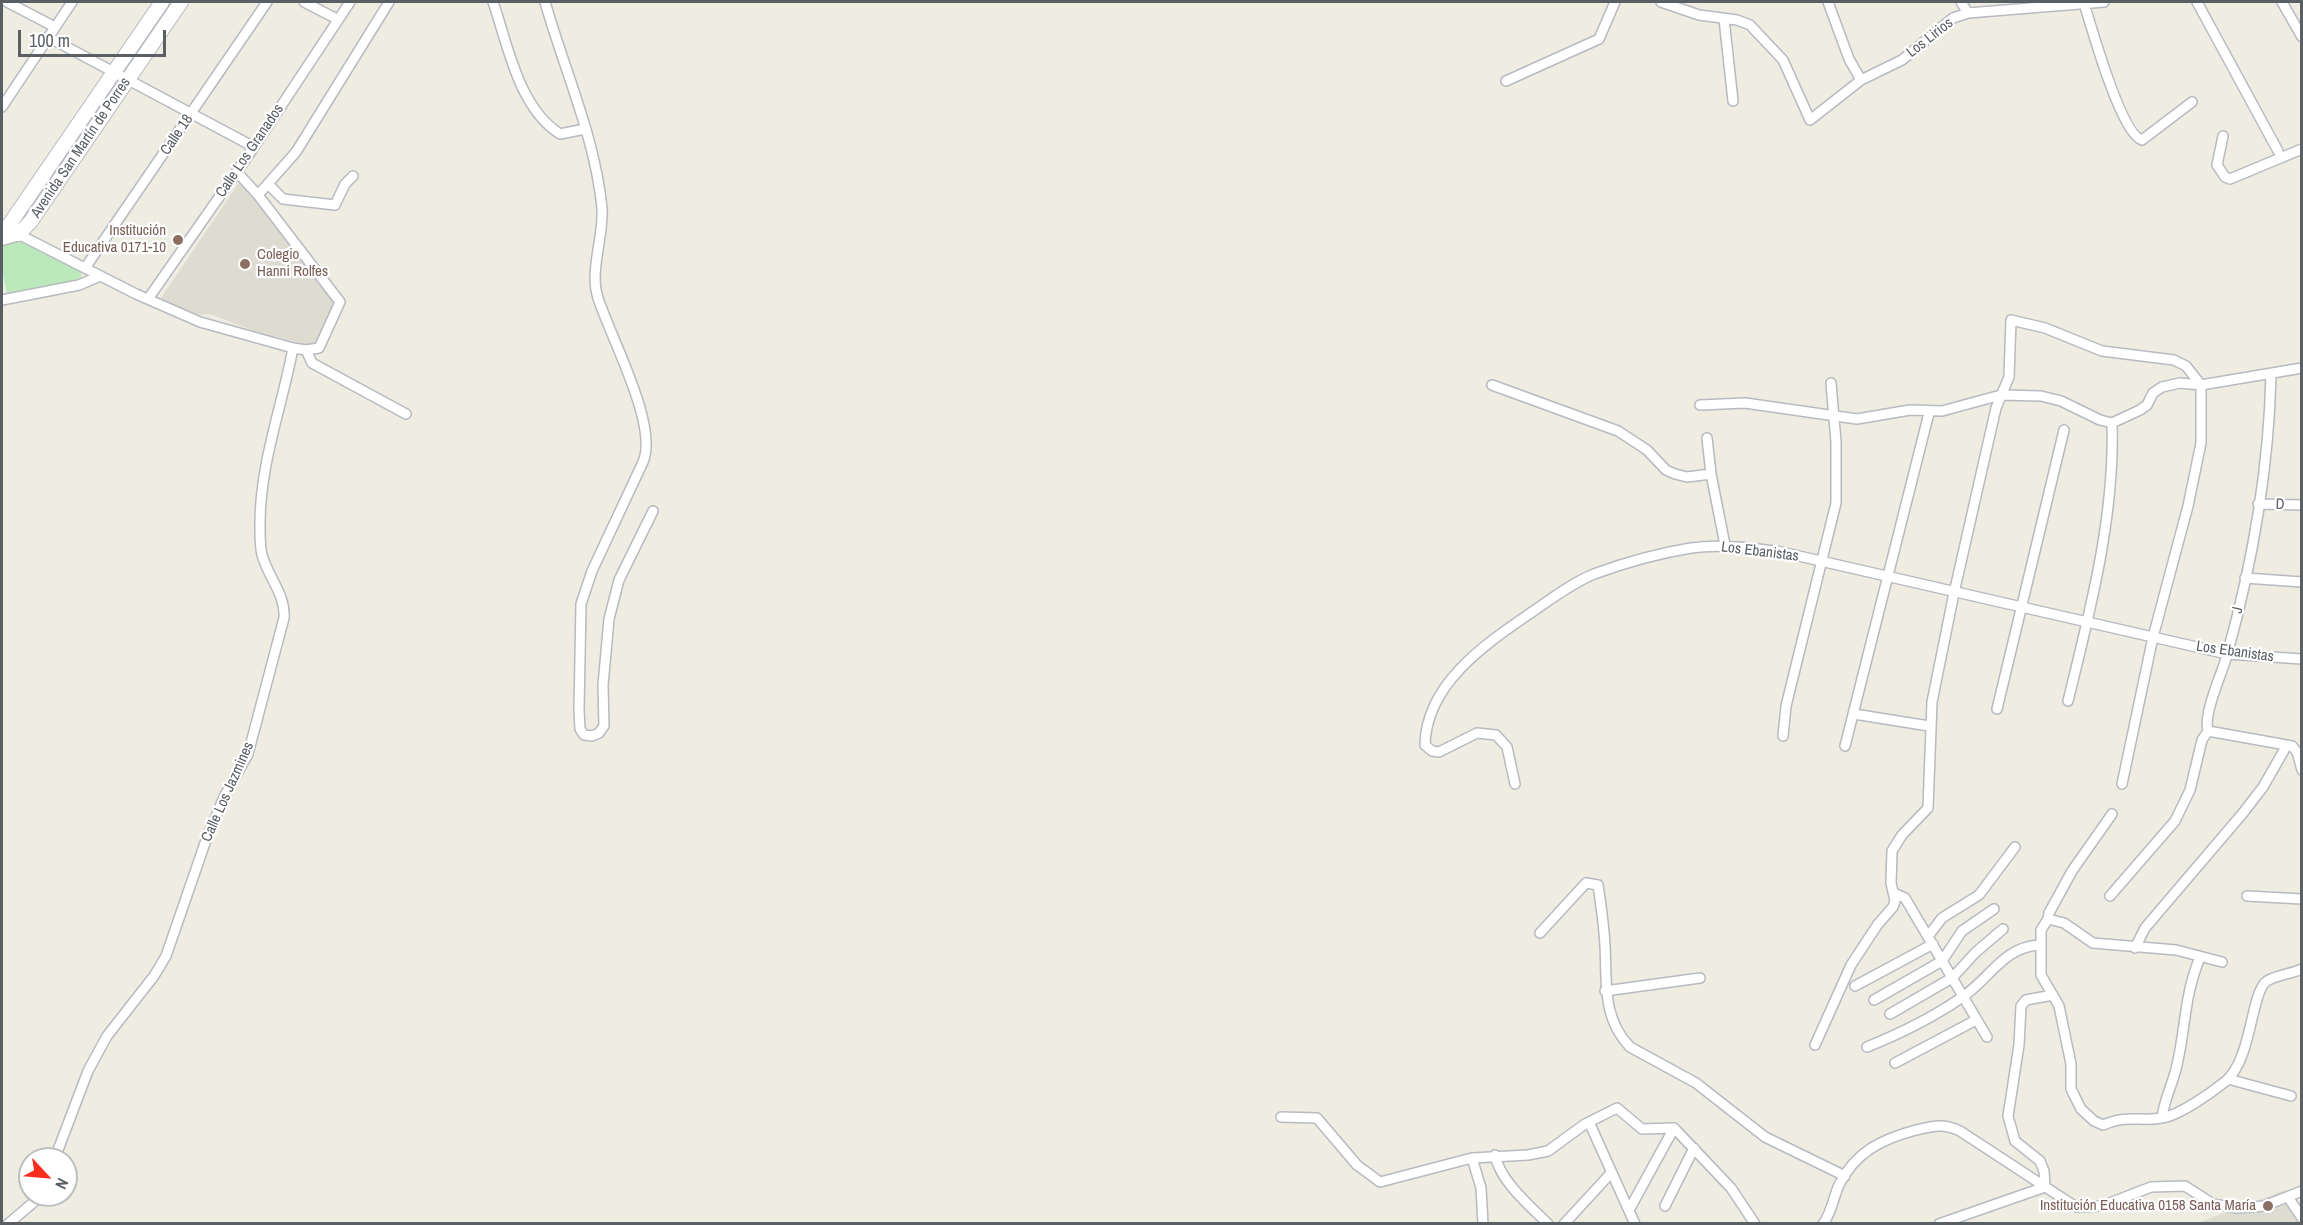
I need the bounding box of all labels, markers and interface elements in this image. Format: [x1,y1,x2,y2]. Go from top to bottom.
street label: Los Lirios [1903,14,1957,62]
scale bar [21,18,170,56]
text: 100 m [29,28,70,53]
street label: Avenida San Martín de Porres [27,74,135,222]
street label: Calle Los Granados [212,101,288,201]
street label: Calle 18 [157,111,197,159]
place label: Institución Educativa 0171-10 [63,222,166,257]
marker: Institución Educativa 0171-10 [171,233,185,247]
place label: Colegio Hanni Rolfes [257,246,328,281]
marker: Colegio Hanni Rolfes [238,257,252,271]
street label: D [2275,496,2285,514]
street label: Los Ebanistas [1720,538,1800,566]
street label: J [2229,605,2247,615]
street label: Los Ebanistas [2195,638,2275,666]
street label: Calle Los Jazmines [198,739,258,845]
north arrow [18,1147,78,1207]
text: N [50,1175,74,1193]
place label: Institución Educativa 0158 Santa María [2040,1197,2256,1215]
marker: Institución Educativa 0158 Santa María [2261,1199,2275,1213]

